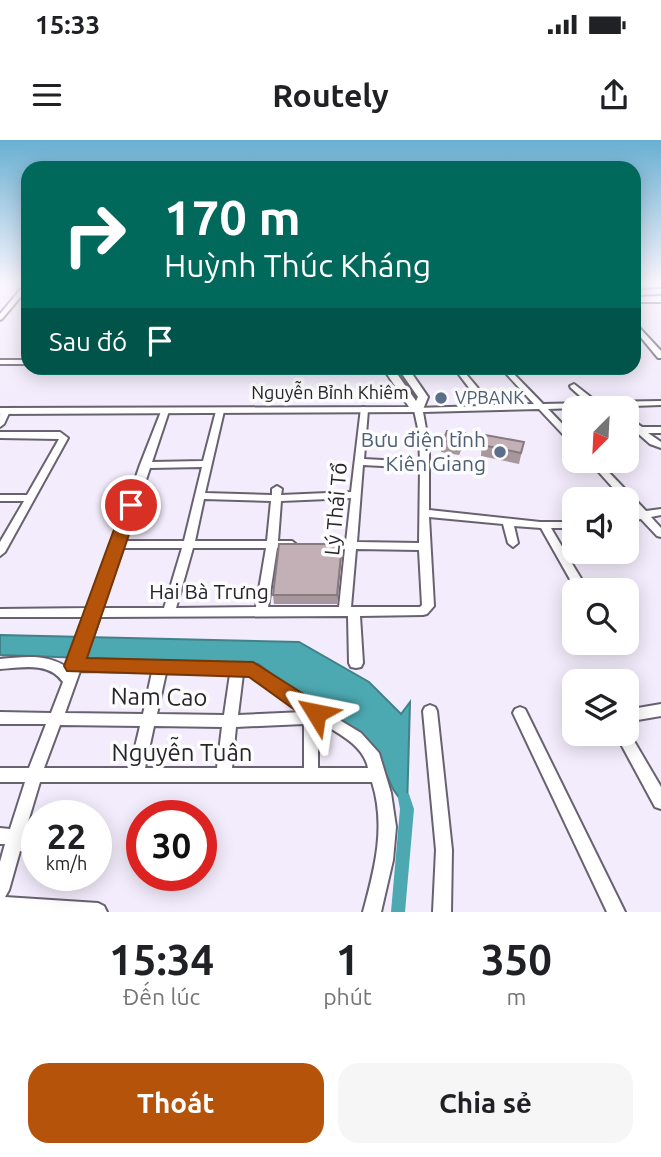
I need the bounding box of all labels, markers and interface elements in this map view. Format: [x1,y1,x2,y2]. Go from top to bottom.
text: 15:33 [35,10,100,39]
icon: menu [28,76,66,114]
icon: share [595,76,633,114]
text: Routely [272,77,389,113]
icon: right [49,189,140,280]
text: 170 m [164,189,301,244]
text: Huỳnh Thúc Kháng [164,247,431,283]
icon: arrive [141,322,179,360]
text: Sau đó [49,327,127,356]
street label: Nguyễn Bỉnh Khiêm [251,380,409,402]
place label: VPBANK [455,387,524,407]
marker: VPBANK [433,390,449,406]
north arrow [562,396,639,472]
map controls [562,396,639,746]
place label: Bưu điện tỉnh Kiên Giang [361,427,486,475]
marker: Bưu điện tỉnh Kiên Giang [492,444,508,460]
street label: Lý Thái Tổ [319,462,351,556]
pin [101,475,161,535]
icon: arrive [112,486,150,524]
button: sound [562,487,639,564]
button: search [562,578,639,655]
street label: Hai Bà Trưng [149,579,269,603]
button: layers [562,669,639,746]
position arrow [279,676,353,750]
street label: Nam Cao [110,682,208,711]
street label: Nguyễn Tuân [112,736,252,766]
speed limit sign: 30 [126,800,217,891]
text: 22 [47,816,86,856]
text: km/h [46,853,87,873]
text: 15:34 [109,936,214,983]
text: 1 [336,936,359,983]
text: 350 [481,936,552,983]
text: Đến lúc [123,984,200,1009]
text: phút [323,984,372,1009]
text: m [507,984,526,1009]
button: Thoát [28,1063,324,1143]
button: Chia sẻ [338,1063,633,1143]

